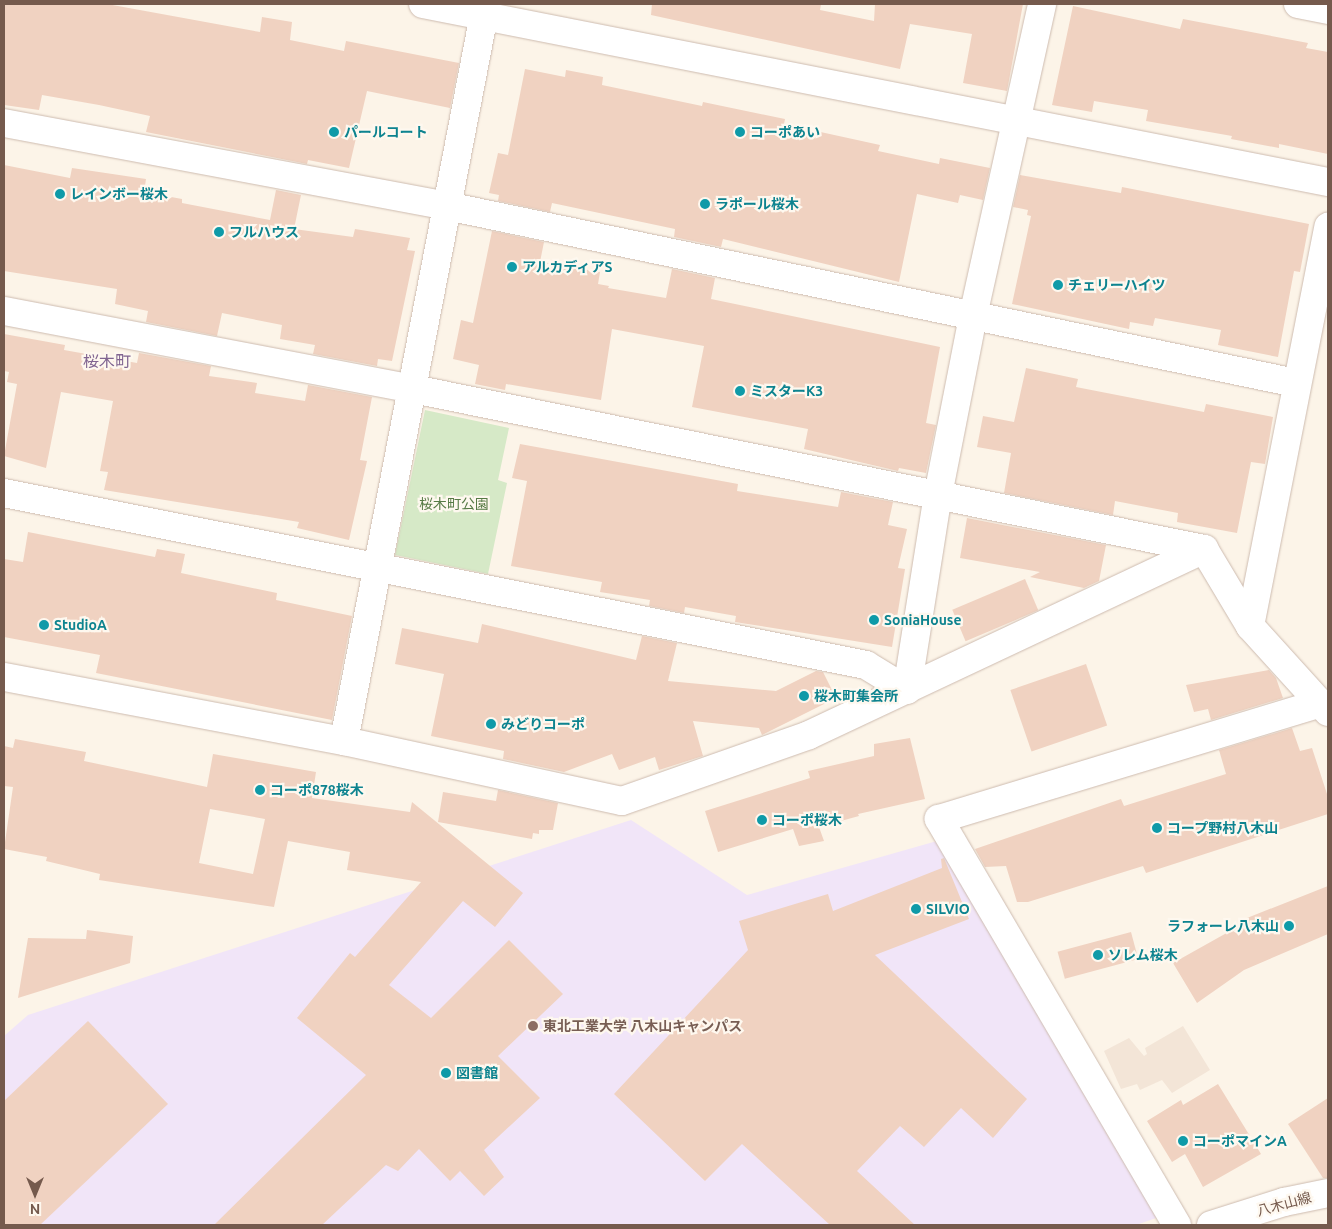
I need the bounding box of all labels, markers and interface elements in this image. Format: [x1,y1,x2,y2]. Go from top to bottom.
place label: パールコート [344,124,428,140]
place label: コーポあい [750,124,820,140]
marker: パールコート [328,126,340,138]
marker: コーポあい [734,126,746,138]
place label: レインボー桜木 [70,186,168,202]
marker: レインボー桜木 [54,188,66,200]
place label: ラポール桜木 [715,196,799,212]
marker: ラポール桜木 [699,198,711,210]
place label: フルハウス [229,224,299,240]
marker: フルハウス [213,226,225,238]
place label: アルカディアS [522,259,614,275]
marker: アルカディアS [506,261,518,273]
place label: チェリーハイツ [1068,277,1166,293]
marker: チェリーハイツ [1052,279,1064,291]
district label: 桜木町 [83,351,131,371]
place label: ミスターK3 [750,383,823,399]
marker: ミスターK3 [734,385,746,397]
park label: 桜木町公園 [419,496,489,512]
place label: SoniaHouse [884,612,962,628]
marker: SoniaHouse [868,614,880,626]
place label: StudioA [54,617,107,633]
marker: StudioA [38,619,50,631]
place label: 桜木町集会所 [814,688,898,704]
marker: 桜木町集会所 [798,690,810,702]
place label: みどりコーポ [501,716,585,732]
marker: みどりコーポ [485,718,497,730]
place label: コーポ878桜木 [270,782,364,798]
marker: コーポ878桜木 [254,784,266,796]
place label: コーポ桜木 [772,812,842,828]
marker: コーポ桜木 [756,814,768,826]
place label: コープ野村八木山 [1167,820,1279,836]
marker: コープ野村八木山 [1151,822,1163,834]
place label: SILVIO [926,901,970,917]
marker: SILVIO [910,903,922,915]
place label: ラフォーレ八木山 [1167,918,1279,934]
marker: ラフォーレ八木山 [1283,920,1295,932]
place label: ソレム桜木 [1108,947,1178,963]
marker: ソレム桜木 [1092,949,1104,961]
place label: 東北工業大学 八木山キャンパス [543,1018,742,1034]
marker: 東北工業大学 八木山キャンパス [527,1020,539,1032]
place label: 図書館 [456,1065,498,1081]
marker: 図書館 [440,1067,452,1079]
place label: コーポマインA [1193,1133,1287,1149]
marker: コーポマインA [1177,1135,1189,1147]
north arrow [10,1169,60,1219]
street label: 八木山線 [1255,1189,1313,1219]
text: N [30,1201,40,1217]

